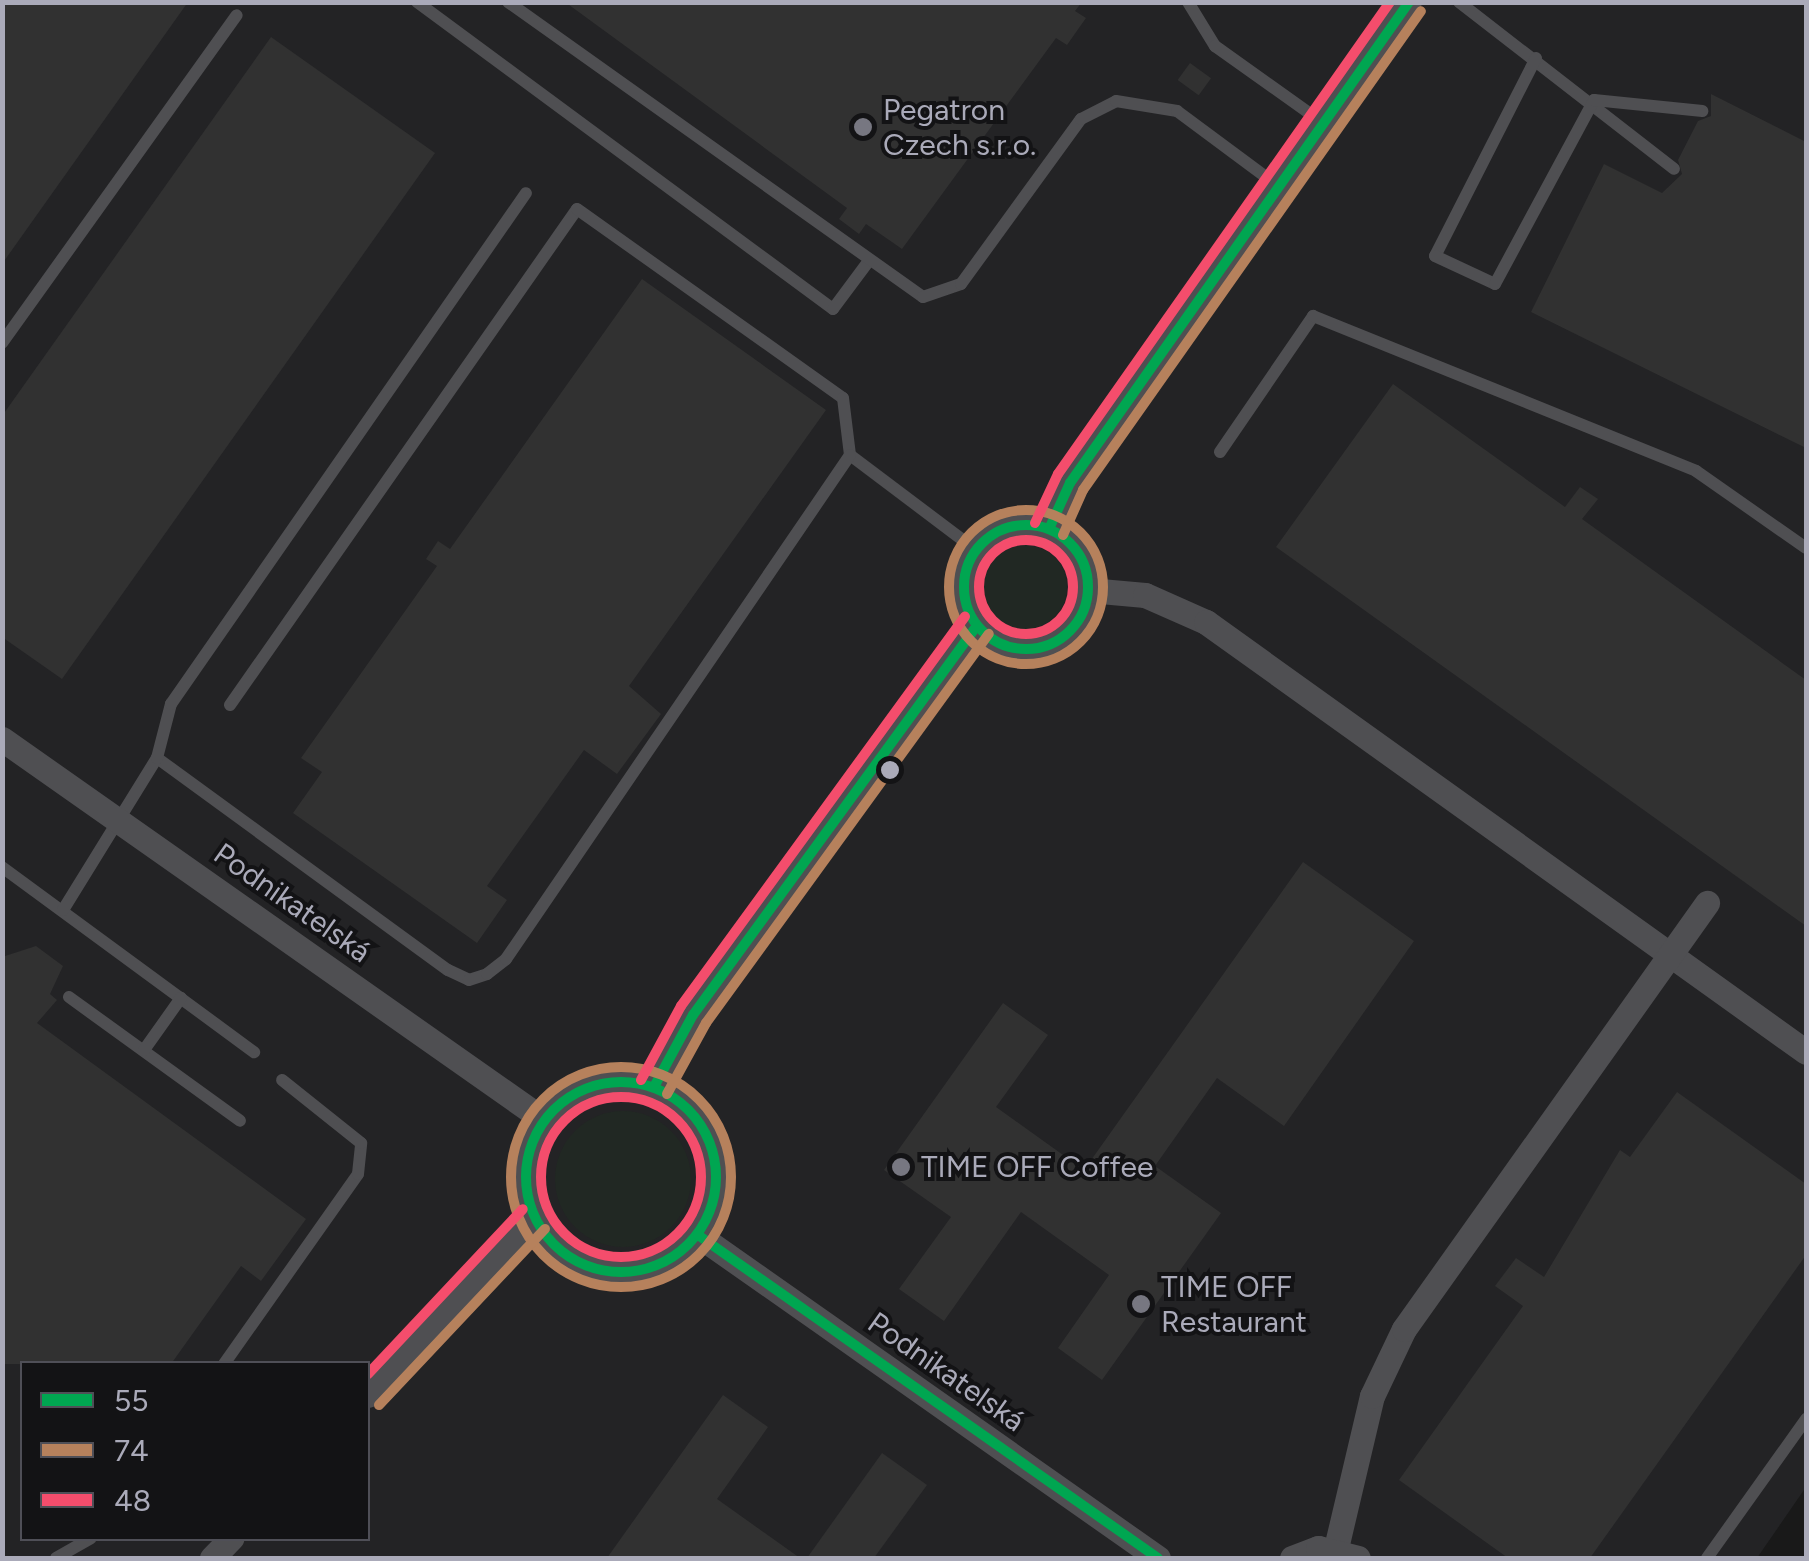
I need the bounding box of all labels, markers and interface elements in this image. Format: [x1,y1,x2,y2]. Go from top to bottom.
place label: Pegatron Czech s.r.o. [883,92,1036,162]
marker: Pegatron Czech s.r.o. [852,116,874,138]
unlabelled marker [880,760,900,780]
street label: Podnikatelská [207,836,377,970]
place label: TIME OFF Coffee [921,1149,1153,1185]
marker: TIME OFF Coffee [890,1156,912,1178]
place label: TIME OFF Restaurant [1161,1269,1307,1340]
marker: TIME OFF Restaurant [1130,1293,1152,1315]
street label: Podnikatelská [861,1305,1031,1439]
legend [20,1361,370,1541]
text: 55 [114,1382,149,1419]
text: 74 [114,1432,149,1469]
text: 48 [114,1482,151,1519]

